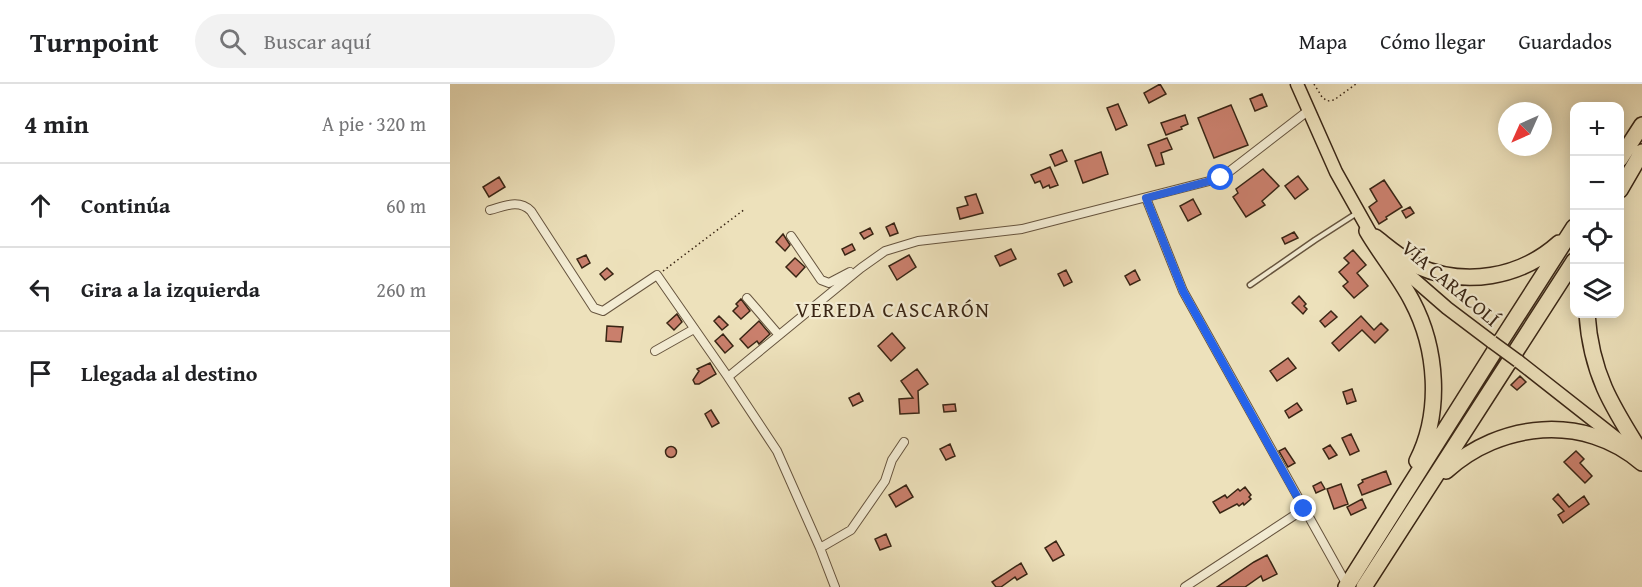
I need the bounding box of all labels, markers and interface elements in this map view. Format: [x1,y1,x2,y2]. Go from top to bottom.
search box [195,14,615,68]
text: Turnpoint [30,21,159,62]
icon: search [216,25,249,58]
text: Buscar aquí [264,25,371,57]
text: Mapa [1299,26,1347,57]
text: Cómo llegar [1380,26,1485,57]
text: Guardados [1518,26,1612,57]
north arrow [1498,102,1552,156]
map controls [1570,102,1624,318]
button: + [1570,102,1624,156]
text: 4 min [24,104,89,143]
text: A pie · 320 m [322,109,426,138]
button: − [1570,156,1624,210]
route start [1207,164,1233,190]
icon: ahead [24,189,57,222]
text: Continúa [81,189,170,221]
text: 60 m [386,191,426,220]
button: locate [1570,210,1624,264]
street label: VÍA CARACOLÍ [1396,233,1507,333]
button: layers [1570,264,1624,318]
icon: left [24,273,57,306]
text: Gira a la izquierda [81,273,260,305]
text: 260 m [376,275,426,304]
district label: VEREDA CASCARÓN [795,294,991,325]
icon: arrive [24,357,57,390]
text: Llegada al destino [81,357,257,389]
route end [1290,495,1316,521]

